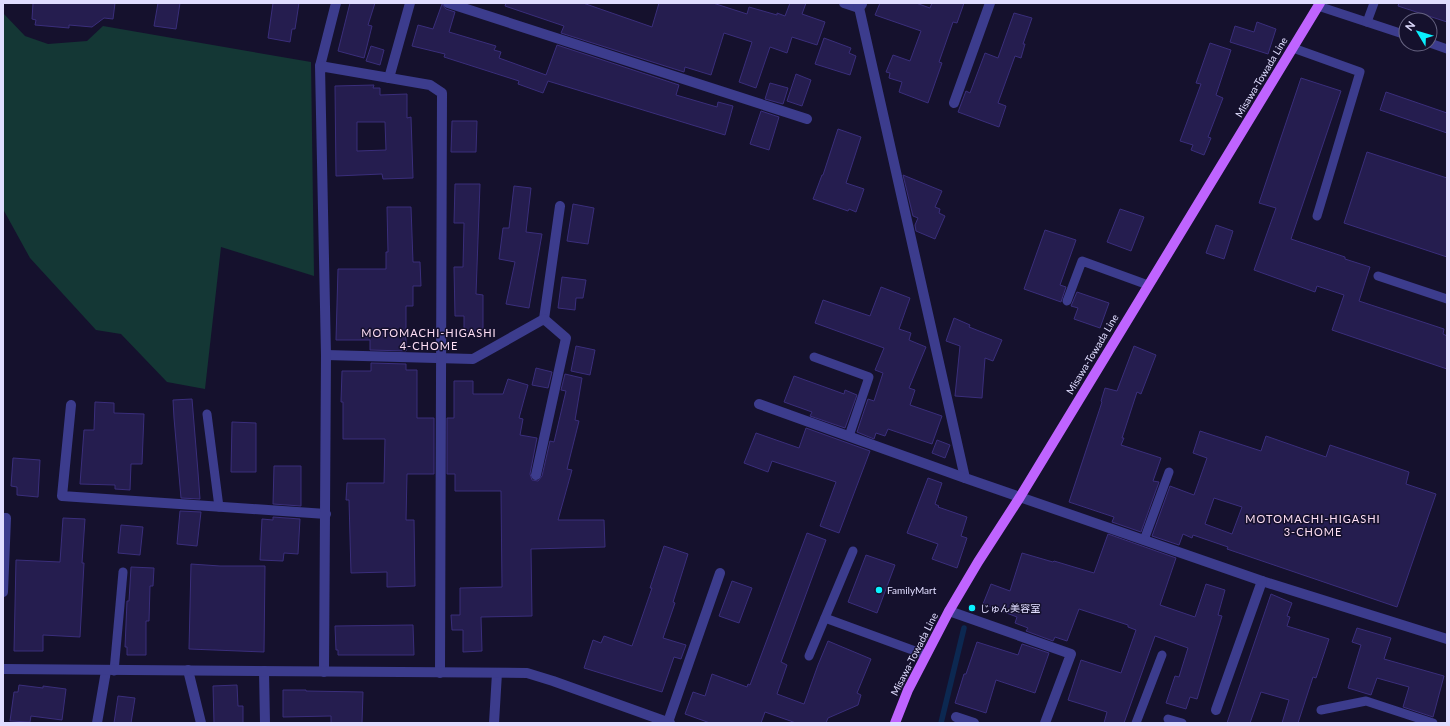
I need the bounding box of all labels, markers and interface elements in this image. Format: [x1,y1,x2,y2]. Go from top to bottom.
north arrow [1398,12,1438,52]
text: N [1402,18,1417,33]
street label: Misawa-Towada Line [1232,35,1290,119]
street label: Misawa-Towada Line [1063,312,1121,396]
district label: MOTOMACHI-HIGASHI 4-CHOME [361,326,497,352]
district label: MOTOMACHI-HIGASHI 3-CHOME [1245,512,1381,538]
place label: FamilyMart [887,584,937,596]
marker: FamilyMart [874,585,884,595]
place label: じゅん美容室 [980,602,1040,614]
marker: じゅん美容室 [967,603,977,613]
street label: Misawa-Towada Line [888,611,940,697]

